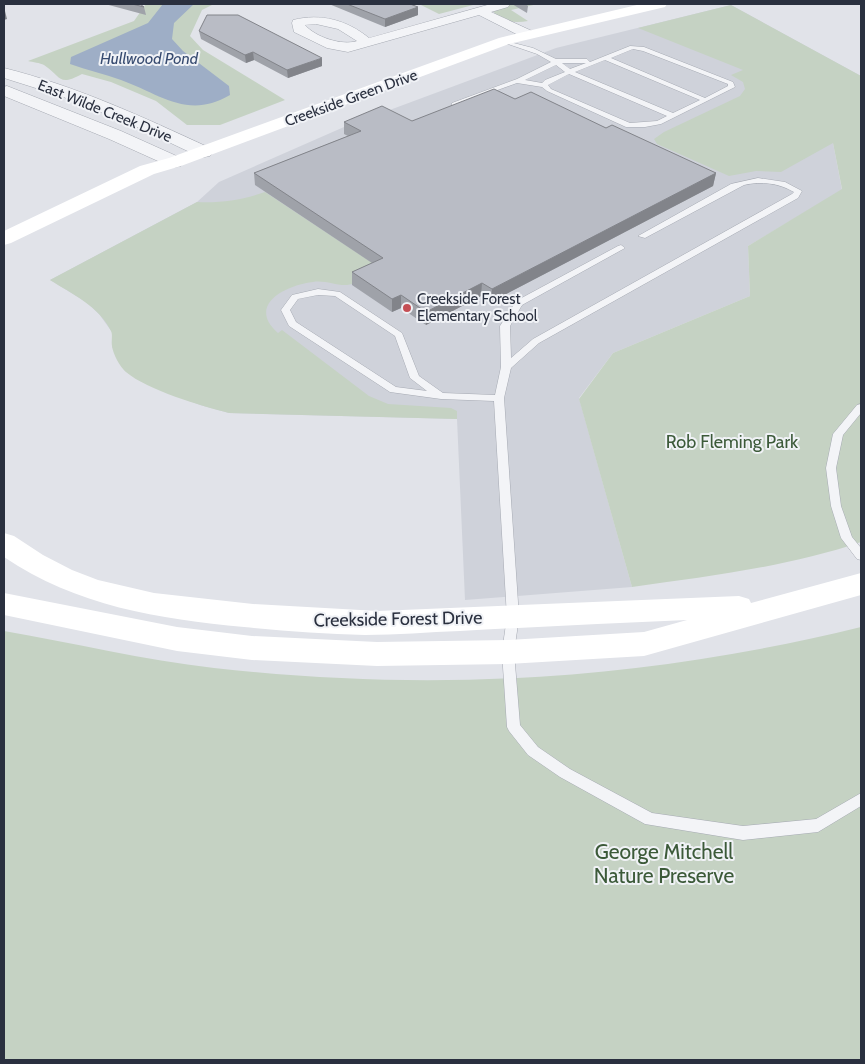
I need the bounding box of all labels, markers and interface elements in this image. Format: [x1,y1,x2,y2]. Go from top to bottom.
water label: Hullwood Pond [100,49,199,68]
street label: Creekside Green Drive [282,66,420,130]
street label: East Wilde Creek Drive [35,76,175,146]
place label: Creekside Forest Elementary School [417,290,538,325]
marker: Creekside Forest Elementary School [401,302,413,314]
park label: Rob Fleming Park [666,431,799,453]
street label: Creekside Forest Drive [314,607,482,631]
park label: George Mitchell Nature Preserve [594,839,734,888]

